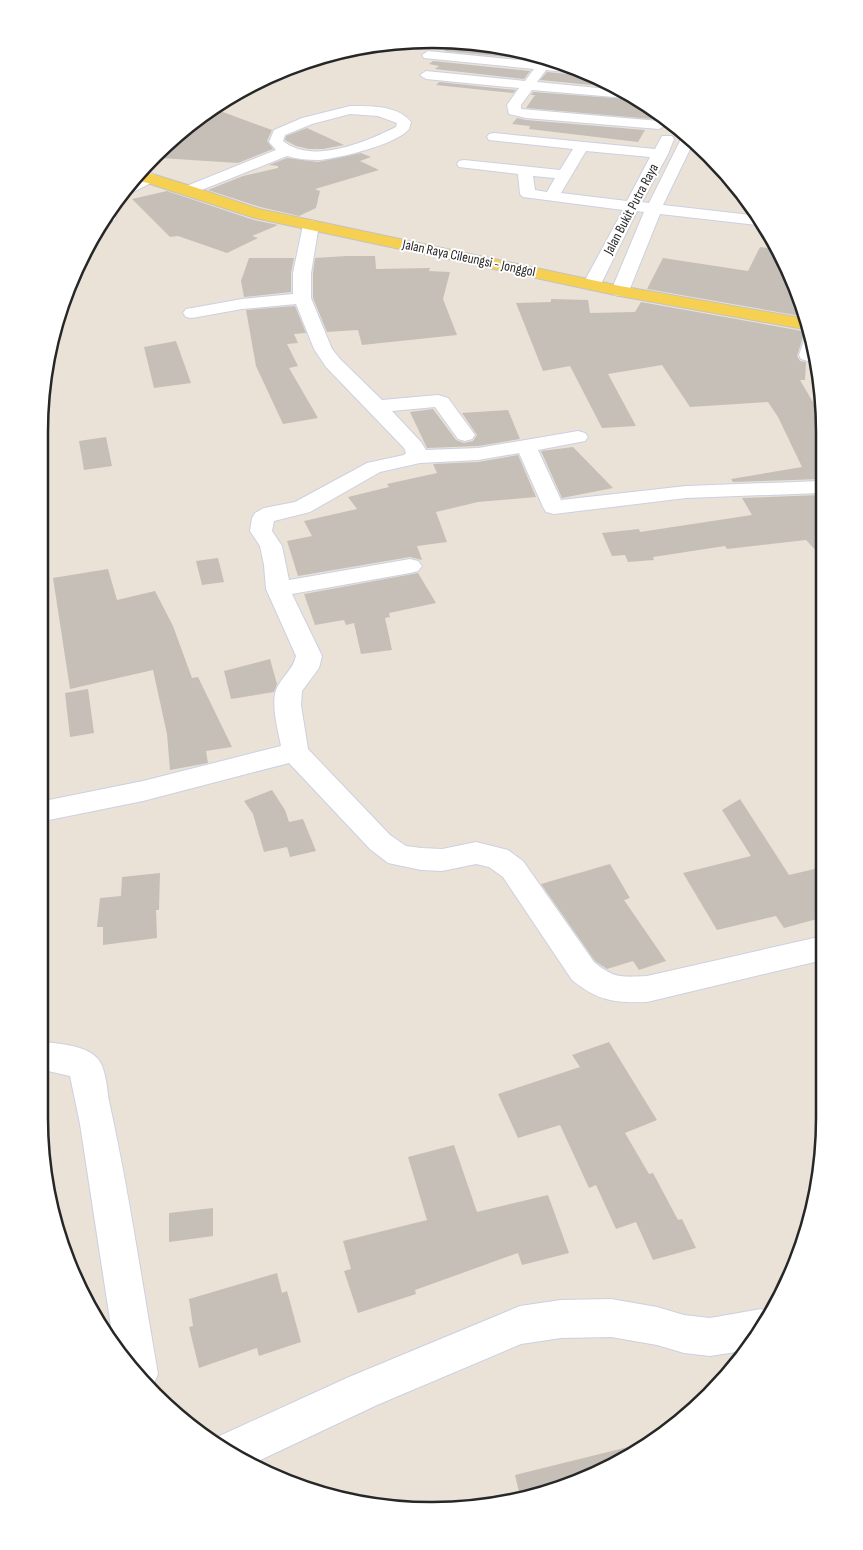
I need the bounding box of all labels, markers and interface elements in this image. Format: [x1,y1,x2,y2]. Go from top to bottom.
street label: Jalan Bukit Putra Raya [599,161,662,258]
street label: Jalan Raya Cileungsi - Jonggol [400,235,537,280]

